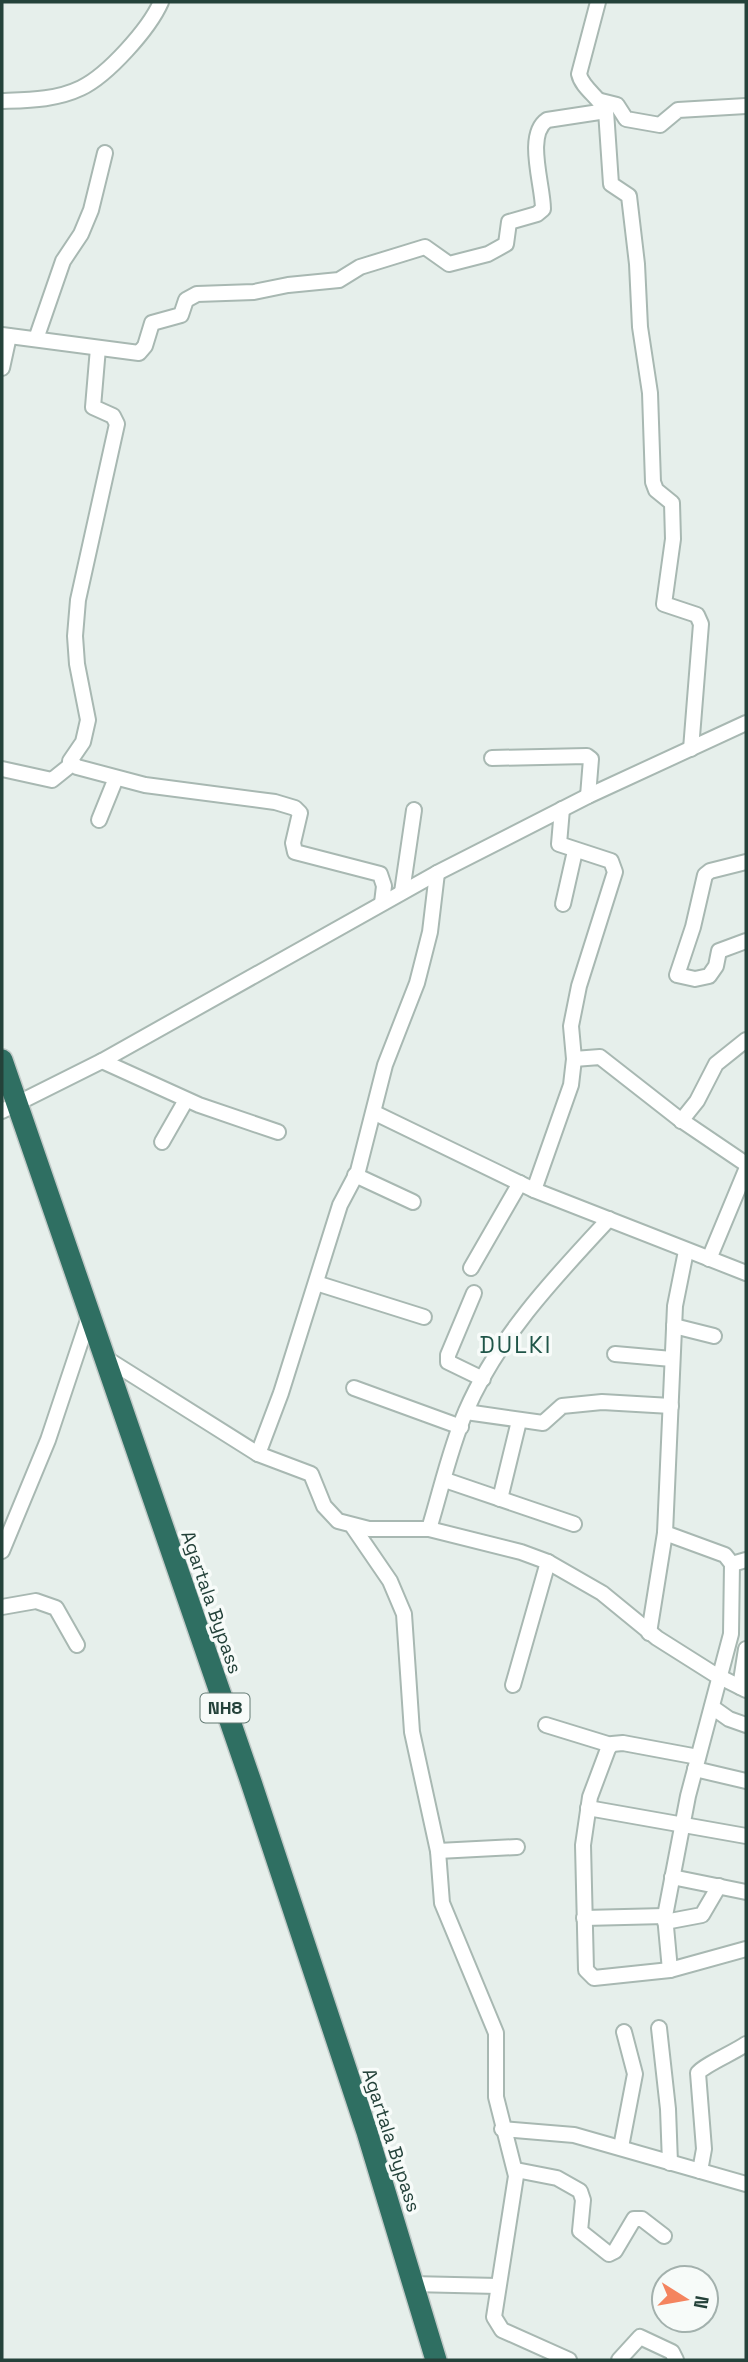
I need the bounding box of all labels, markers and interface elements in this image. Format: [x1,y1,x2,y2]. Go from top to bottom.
district label: DULKI [480,1330,552,1360]
street label: Agartala Bypass [175,1527,248,1677]
road number: NH8 [201,1694,250,1722]
street label: Agartala Bypass [357,2065,427,2215]
north arrow [650,2264,720,2334]
text: N [688,2294,715,2311]

